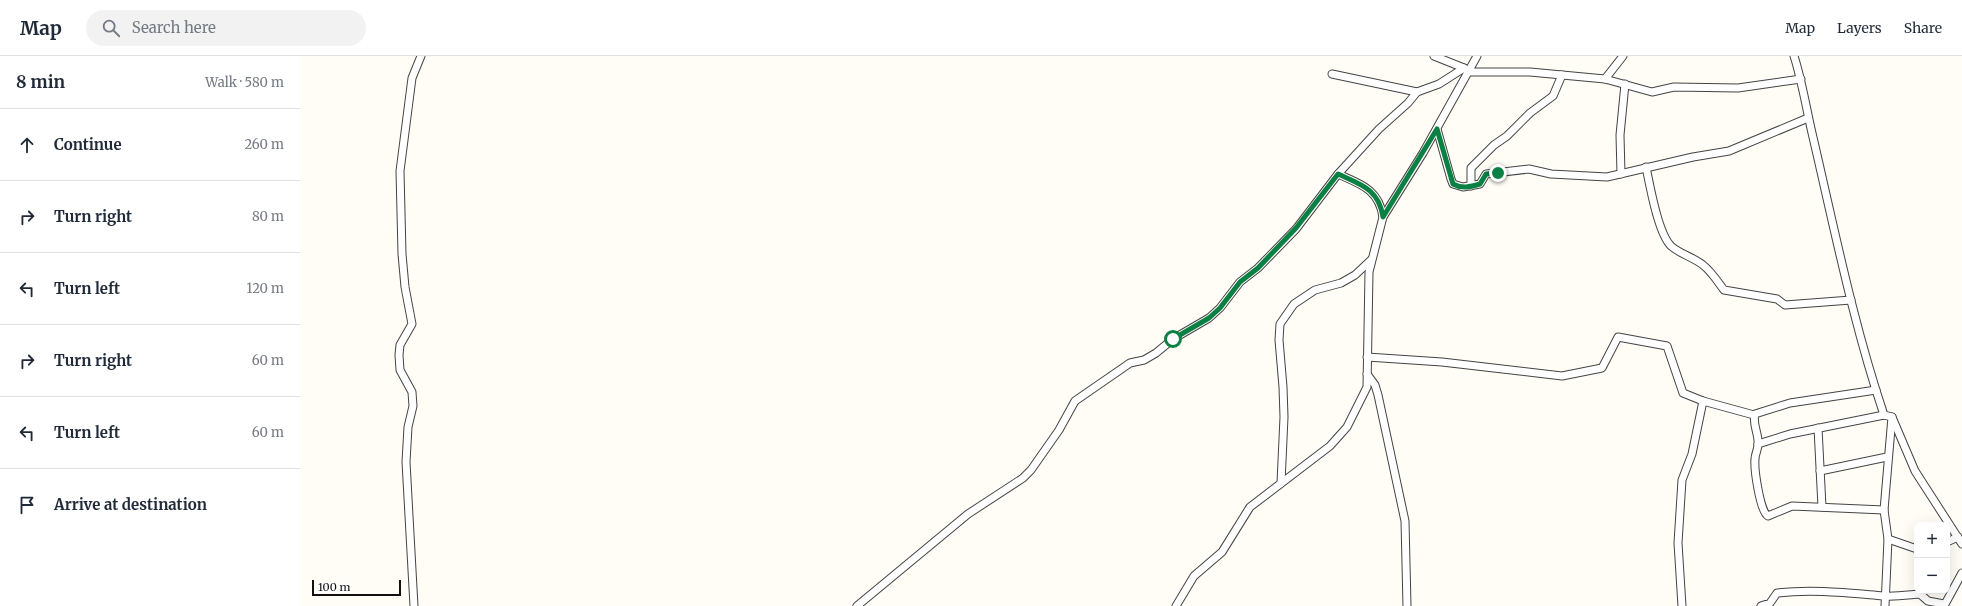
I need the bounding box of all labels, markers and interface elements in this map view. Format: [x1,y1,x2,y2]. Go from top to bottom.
search box [86,10,366,46]
text: Map [20,16,62,40]
icon: search [100,17,122,39]
text: Search here [132,18,216,37]
text: Map [1785,19,1815,37]
text: Layers [1837,19,1882,37]
text: Share [1904,19,1942,37]
text: 8 min [16,71,65,93]
text: Walk · 580 m [205,74,284,91]
icon: ahead [16,134,38,156]
text: Continue [54,135,122,154]
text: 260 m [244,136,284,153]
route end [1489,164,1507,182]
icon: right [16,206,38,228]
text: Turn right [54,207,132,226]
text: 80 m [252,208,284,225]
icon: left [16,278,38,300]
text: Turn left [54,279,120,298]
text: 120 m [246,280,284,297]
route start [1164,330,1182,348]
icon: right [16,350,38,372]
text: Turn right [54,351,132,370]
text: 60 m [252,352,284,369]
icon: left [16,422,38,444]
text: Turn left [54,423,120,442]
text: 60 m [252,424,284,441]
icon: arrive [16,494,38,516]
text: Arrive at destination [54,495,207,514]
map controls [1914,522,1950,594]
button: + [1914,522,1950,558]
button: − [1914,558,1950,594]
scale bar [312,578,401,597]
text: 100 m [318,580,350,594]

